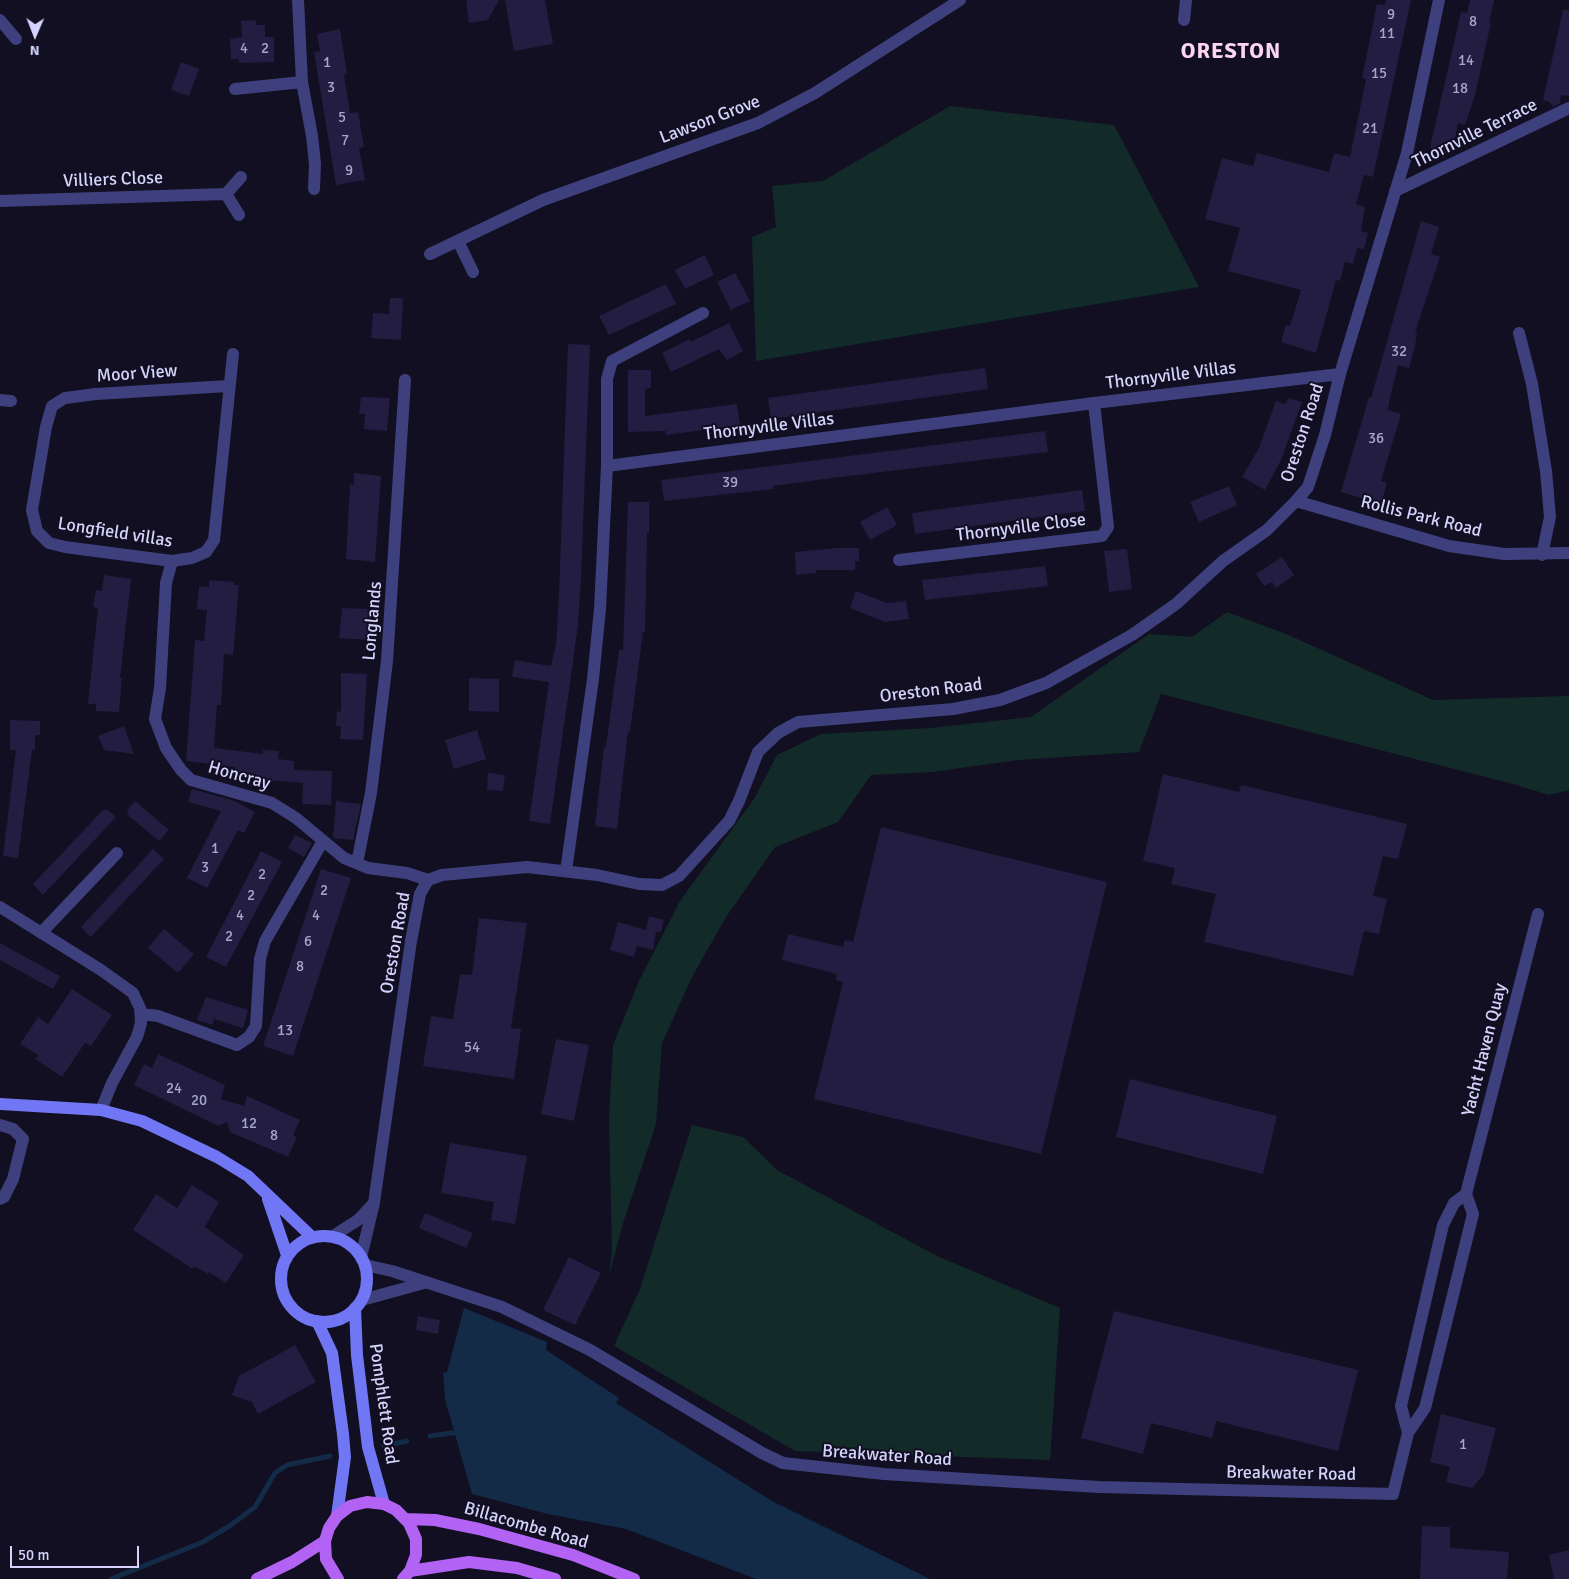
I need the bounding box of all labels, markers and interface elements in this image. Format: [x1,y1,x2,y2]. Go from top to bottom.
house number: 9 [1387,6,1395,24]
north arrow [10,10,60,60]
house number: 8 [1469,13,1477,31]
house number: 11 [1379,25,1395,43]
district label: ORESTON [1180,39,1282,65]
house number: 4 [240,40,248,58]
house number: 2 [261,40,269,58]
text: N [30,42,40,59]
house number: 14 [1458,52,1474,70]
house number: 1 [323,54,331,72]
house number: 15 [1371,65,1387,83]
house number: 3 [327,79,335,97]
house number: 18 [1452,80,1468,98]
street label: Lawson Grove [657,91,763,149]
street label: Thornville Terrace [1409,94,1541,174]
house number: 5 [338,109,346,127]
house number: 21 [1362,120,1378,138]
house number: 7 [341,132,349,150]
house number: 9 [345,162,353,180]
street label: Villiers Close [63,167,163,193]
house number: 32 [1391,343,1407,361]
street label: Thornyville Villas [1105,357,1237,395]
street label: Moor View [96,360,178,388]
street label: Oreston Road [1277,381,1329,485]
street label: Thornyville Villas [703,408,835,446]
house number: 36 [1368,430,1384,448]
house number: 39 [722,474,738,492]
street label: Rollis Park Road [1358,492,1484,542]
street label: Thornyville Close [955,509,1087,547]
street label: Longfield villas [56,513,174,553]
street label: Longlands [359,581,387,661]
street label: Oreston Road [879,674,983,708]
street label: Honcray [205,757,273,795]
house number: 1 [211,840,219,858]
house number: 3 [201,859,209,877]
house number: 2 [258,866,266,884]
house number: 2 [320,882,328,900]
house number: 2 [247,887,255,905]
street label: Oreston Road [376,891,416,995]
house number: 4 [236,907,244,925]
house number: 4 [312,907,320,925]
house number: 2 [225,928,233,946]
house number: 6 [304,933,312,951]
house number: 8 [296,958,304,976]
street label: Yacht Haven Quay [1458,981,1512,1119]
house number: 13 [277,1022,293,1040]
house number: 54 [464,1039,480,1057]
house number: 24 [166,1080,182,1098]
house number: 20 [191,1092,207,1110]
house number: 12 [241,1115,257,1133]
house number: 8 [270,1127,278,1145]
street label: Pomphlett Road [364,1342,402,1466]
house number: 1 [1459,1436,1467,1454]
street label: Breakwater Road [821,1441,953,1471]
street label: Breakwater Road [1226,1462,1356,1486]
street label: Billacombe Road [461,1498,591,1554]
scale bar [12,1536,141,1568]
text: 50 m [18,1546,49,1564]

